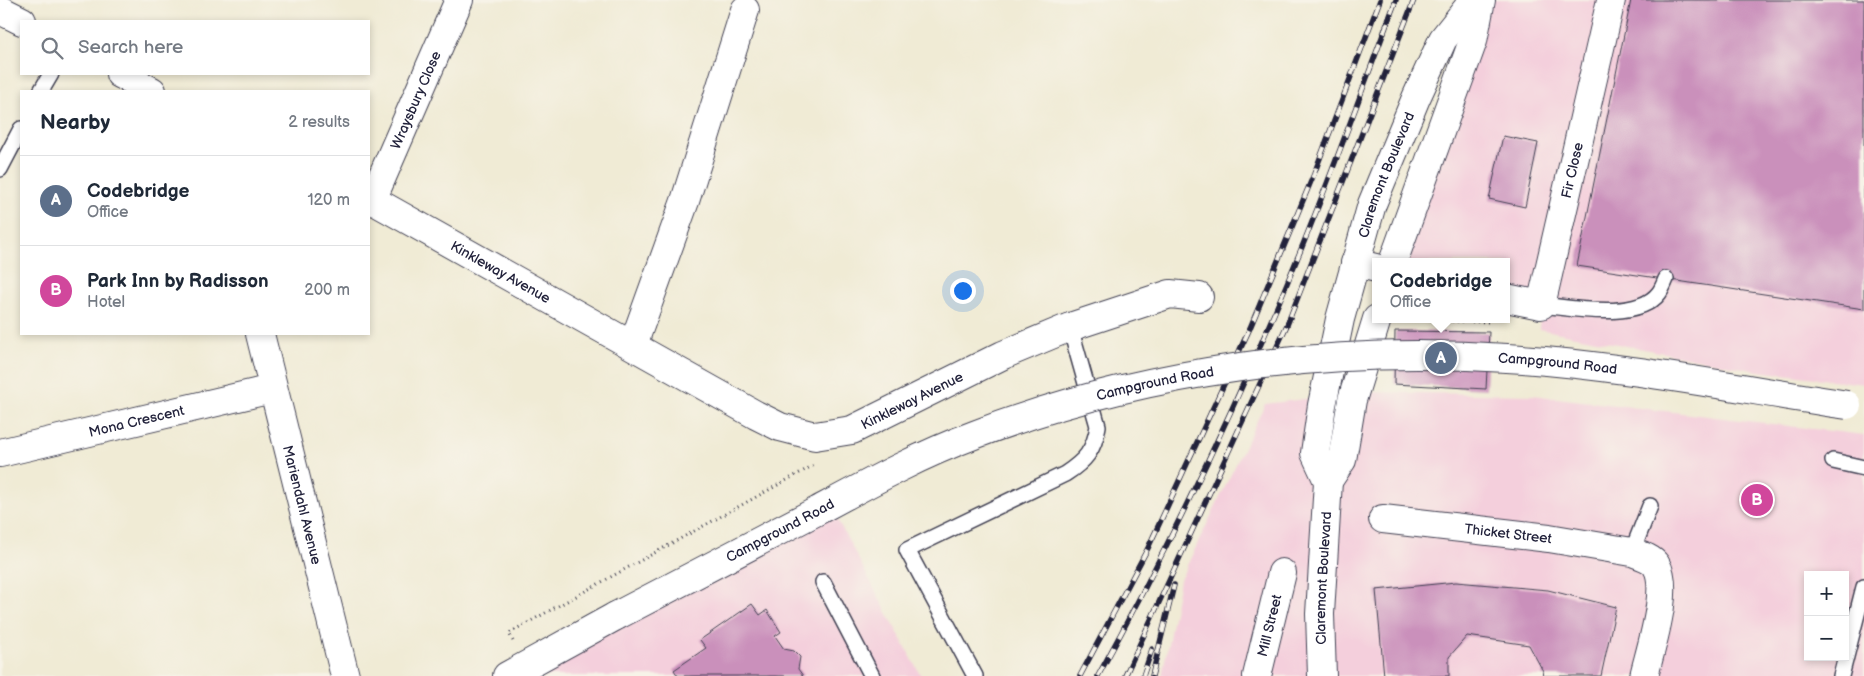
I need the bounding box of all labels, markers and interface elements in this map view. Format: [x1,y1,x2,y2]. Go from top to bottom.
search box [20,20,370,75]
icon: search [38,34,66,62]
text: Search here [78,36,183,59]
street label: Wraysbury Close [387,49,445,152]
text: Nearby [40,110,110,135]
street label: Claremont Boulevard [1355,110,1418,240]
text: 2 results [288,113,350,132]
street label: Fir Close [1558,141,1587,200]
text: Codebridge [87,180,190,203]
text: A [51,191,61,210]
text: 120 m [307,191,350,210]
text: Office [87,203,129,222]
street label: Kinkleway Avenue [447,238,553,307]
popup [1372,258,1510,323]
text: Park Inn by Radisson [87,270,269,293]
text: Codebridge [1390,270,1492,293]
your location [950,278,976,304]
text: B [50,281,62,300]
text: 200 m [304,281,350,300]
text: Hotel [87,293,125,312]
text: Office [1390,293,1431,312]
pin: A [1425,339,1457,377]
street label: Campground Road [1498,349,1618,378]
street label: Campground Road [1095,363,1215,404]
street label: Kinkleway Avenue [858,368,966,433]
street label: Mona Crescent [87,402,187,441]
street label: Mariendahl Avenue [279,444,325,566]
pin: B [1741,481,1773,519]
street label: Campground Road [723,495,837,566]
street label: Claremont Boulevard [1312,511,1335,645]
street label: Thicket Street [1464,520,1554,547]
map controls [1804,571,1849,661]
button: + [1804,571,1849,616]
street label: Mill Street [1254,592,1286,659]
button: − [1804,616,1849,661]

